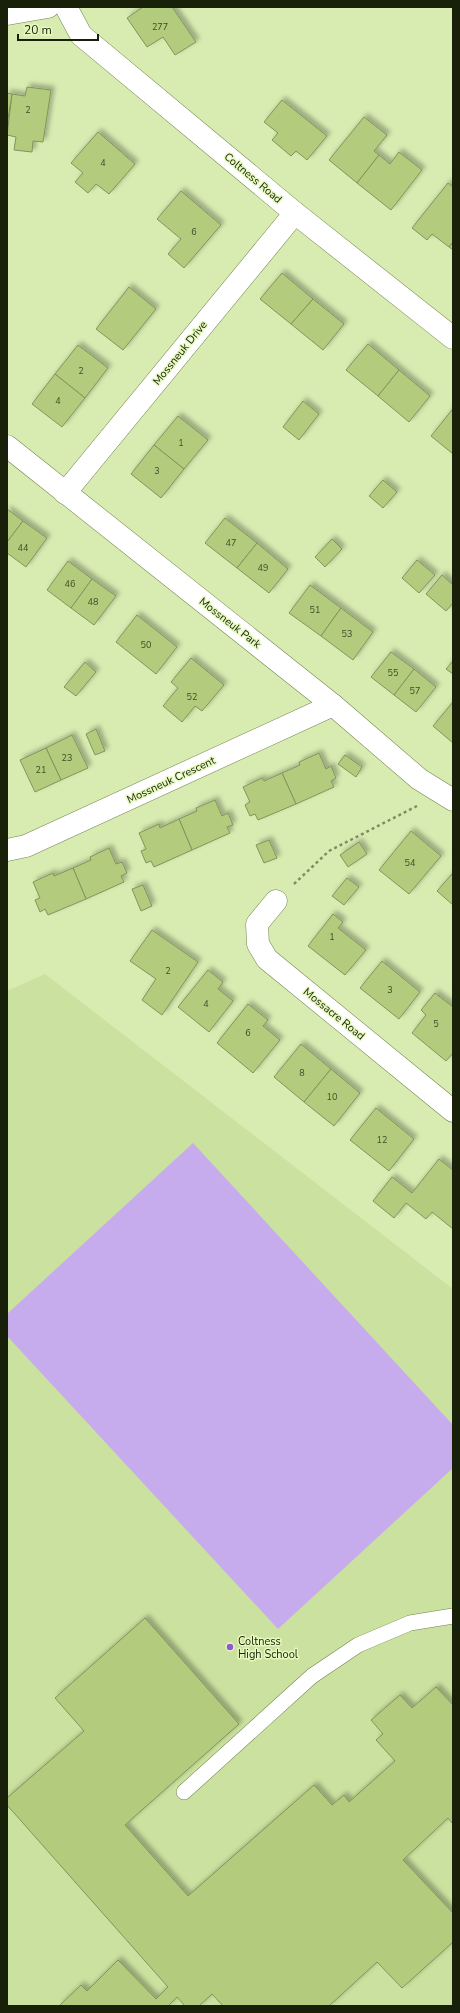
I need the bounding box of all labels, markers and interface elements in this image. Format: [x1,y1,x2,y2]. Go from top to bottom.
scale bar [18,16,98,42]
house number: 277 [152,21,168,33]
text: 20 m [24,22,52,38]
house number: 2 [25,104,31,116]
street label: Coltness Road [221,149,285,207]
house number: 4 [100,157,106,169]
house number: 6 [191,226,197,238]
street label: Mossneuk Drive [149,318,211,388]
house number: 2 [78,365,84,377]
house number: 4 [55,395,61,407]
house number: 1 [178,437,184,449]
house number: 3 [154,465,160,477]
house number: 47 [226,537,236,549]
house number: 44 [18,542,29,554]
house number: 49 [258,562,268,574]
house number: 46 [65,578,75,590]
street label: Mossneuk Park [196,594,264,652]
house number: 48 [88,596,98,608]
house number: 51 [310,604,320,616]
house number: 53 [342,628,352,640]
house number: 50 [141,639,151,651]
house number: 55 [388,667,398,679]
house number: 57 [410,685,420,697]
house number: 52 [187,691,197,703]
house number: 23 [62,752,72,764]
street label: Mossneuk Crescent [124,753,218,807]
house number: 21 [36,764,46,776]
house number: 54 [405,857,416,869]
house number: 1 [329,931,335,943]
house number: 2 [165,965,171,977]
house number: 3 [387,984,393,996]
street label: Mossacre Road [300,985,368,1043]
house number: 4 [203,998,209,1010]
house number: 5 [433,1018,439,1030]
house number: 6 [245,1027,251,1039]
house number: 8 [299,1067,305,1079]
house number: 10 [327,1091,337,1103]
house number: 12 [377,1134,387,1146]
place label: Coltness High School [238,1634,299,1662]
marker: Coltness High School [225,1642,235,1652]

